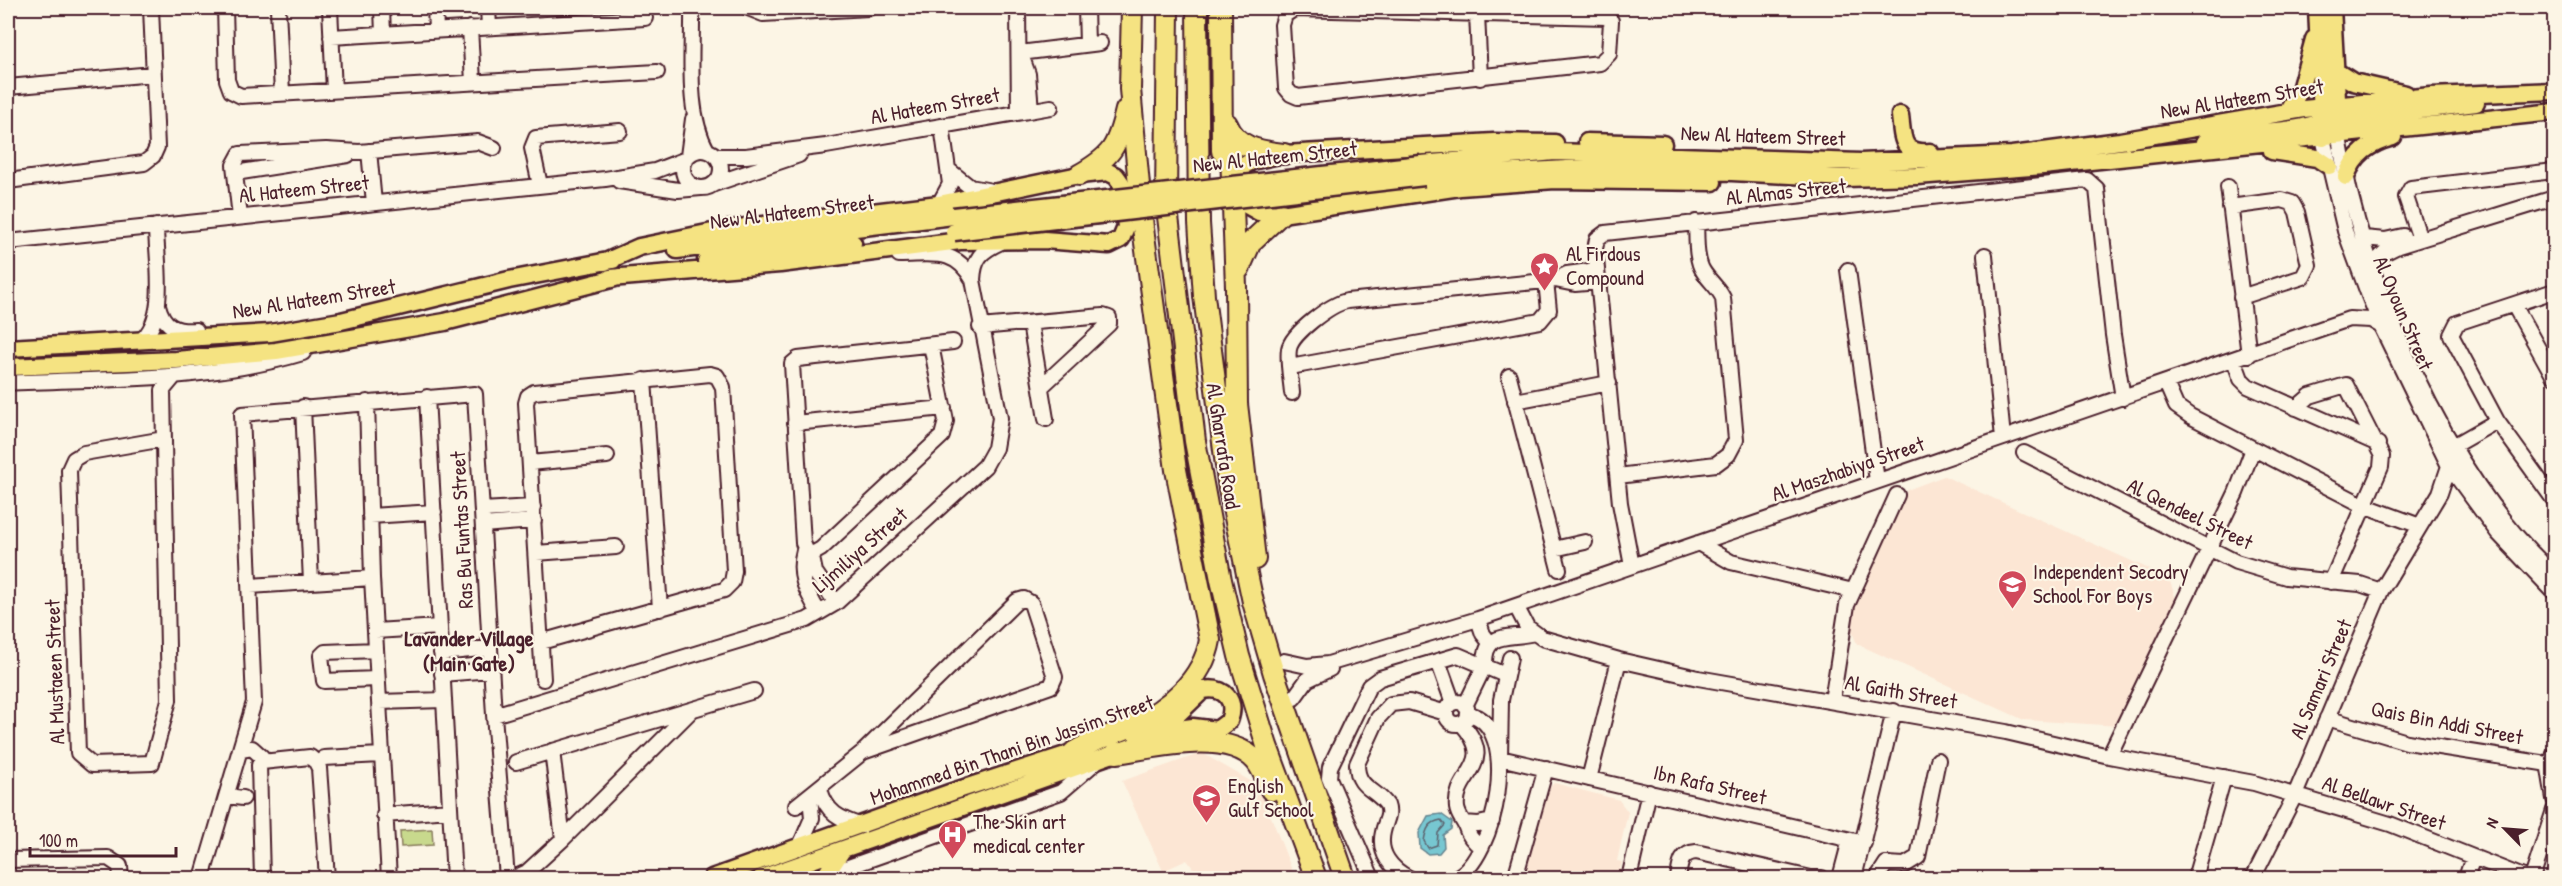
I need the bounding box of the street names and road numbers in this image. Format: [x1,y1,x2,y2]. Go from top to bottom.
street label: New Al Hateem Street [2158,71,2326,126]
street label: Al Hateem Street [868,80,1003,131]
street label: New Al Hateem Street [1680,118,1847,153]
street label: New Al Hateem Street [1192,133,1359,180]
street label: Al Hateem Street [237,167,371,210]
street label: Al Almas Street [1724,171,1848,212]
street label: New Al Hateem Street [708,187,876,236]
street label: Al Oyoun Street [2366,251,2441,375]
street label: New Al Hateem Street [230,271,398,326]
street label: Al Gharrafa Road [1199,381,1248,511]
street label: Al Maszhabiya Street [1768,429,1929,508]
street label: Ras Bu Funtas Street [443,450,480,609]
street label: Al Qendeel Street [2123,471,2259,557]
street label: Lijmiliya Street [806,500,914,599]
street label: Al Mustaeen Street [37,598,72,745]
street label: Al Samari Street [2282,614,2359,743]
street label: Al Gaith Street [1843,667,1960,716]
street label: Mohammed Bin Thani Bin Jassim Street [866,687,1158,812]
street label: Qais Bin Addi Street [2369,694,2526,752]
street label: Ibn Rafa Street [1651,757,1770,812]
street label: Al Bellawr Street [2319,768,2450,837]

